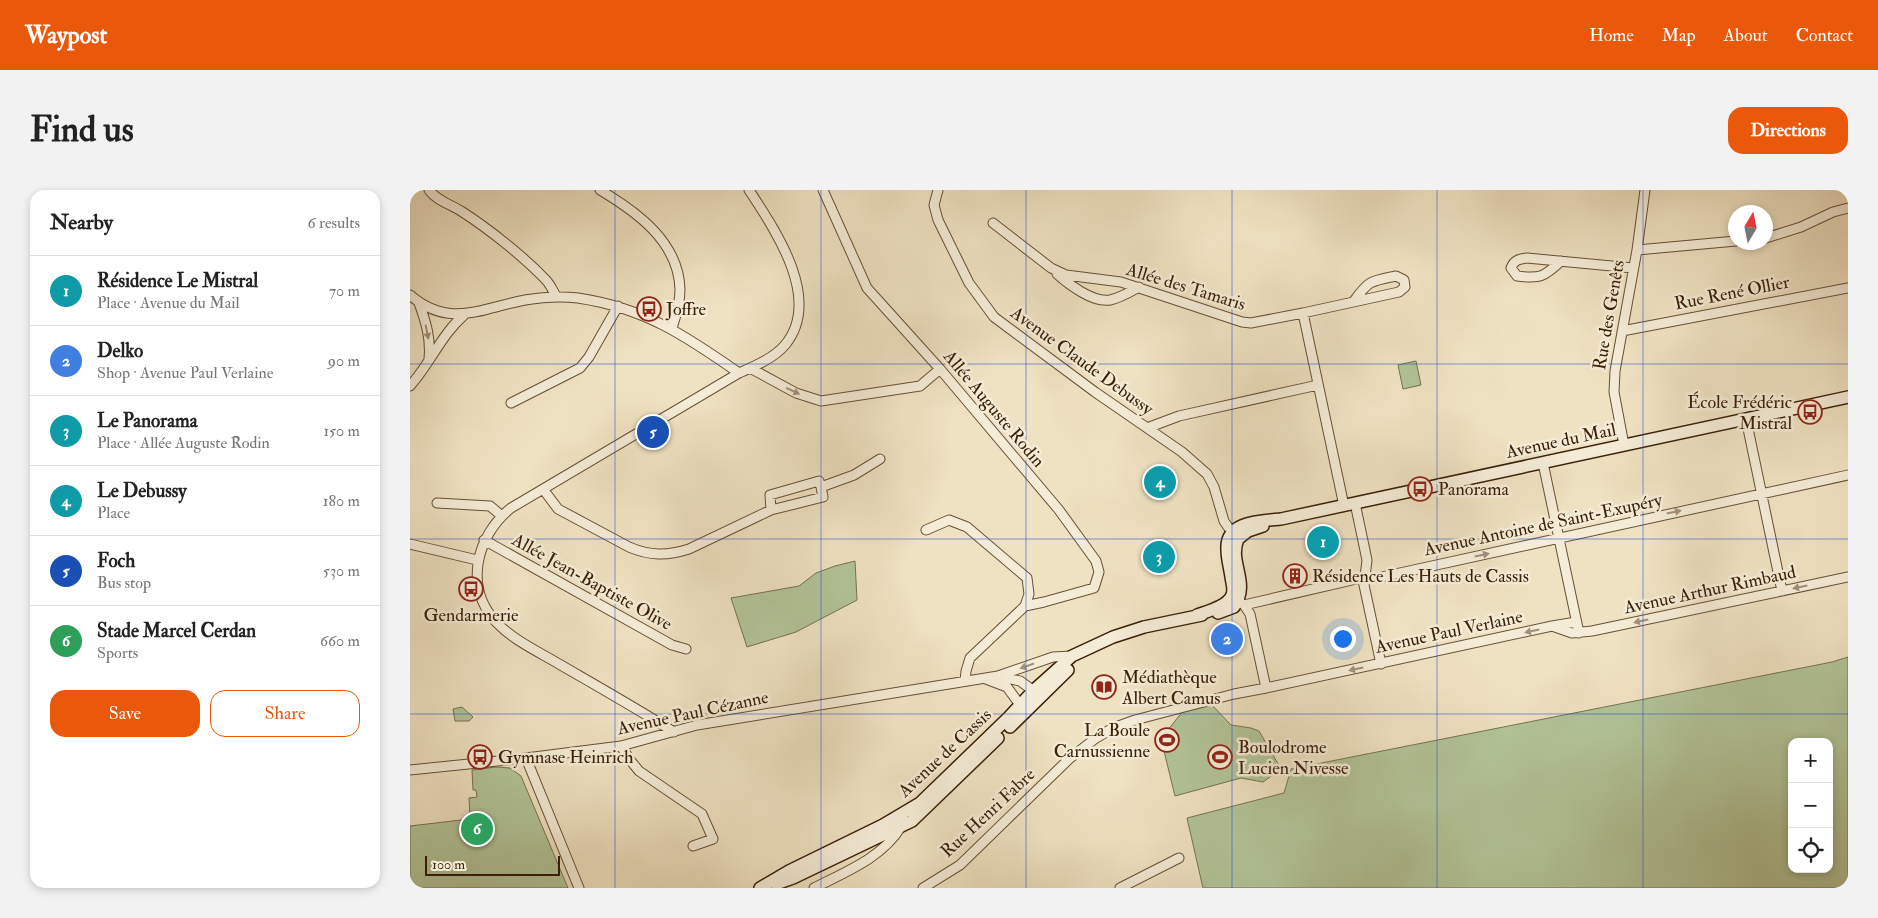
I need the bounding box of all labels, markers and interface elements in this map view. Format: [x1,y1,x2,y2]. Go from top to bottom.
text: Waypost [25,20,107,51]
text: Home [1589,24,1634,47]
text: Map [1662,24,1696,47]
text: About [1724,24,1768,47]
text: Contact [1796,24,1853,47]
button: Directions [1728,107,1848,154]
text: Find us [30,108,134,152]
north arrow [1728,205,1773,250]
text: Nearby [50,209,113,236]
text: 6 results [308,213,360,233]
street label: Allée des Tamaris [1123,258,1248,316]
street label: Rue des Genêts [1588,258,1630,372]
text: Résidence Le Mistral [97,269,258,293]
street label: Rue René Ollier [1672,271,1792,315]
text: 1 [63,281,69,301]
text: 70 m [329,281,360,301]
text: Place · Avenue du Mail [97,293,240,313]
bus stop icon: Joffre [636,296,662,322]
place label: Joffre [665,298,707,321]
street label: Avenue Claude Debussy [1005,301,1159,421]
one-way arrow [424,324,432,340]
text: Delko [97,339,143,363]
street label: Allée Auguste Rodin [938,345,1050,472]
text: 2 [62,351,70,371]
text: 90 m [328,351,360,371]
text: Shop · Avenue Paul Verlaine [97,363,273,383]
one-way arrow [786,387,800,395]
place label: École Frédéric Mistral [1687,391,1792,435]
bus stop icon: École Frédéric Mistral [1797,399,1823,425]
text: Le Panorama [97,409,198,433]
pin: 5 [637,413,669,451]
street label: Avenue du Mail [1503,418,1619,464]
text: 3 [63,421,69,441]
text: 150 m [323,421,360,441]
text: Place · Allée Auguste Rodin [97,433,270,453]
pin: 4 [1144,463,1176,501]
bus stop icon: Panorama [1407,476,1433,502]
place label: Panorama [1438,478,1509,501]
text: Le Debussy [97,479,187,503]
street label: Avenue Antoine de Saint-Exupéry [1421,488,1665,562]
text: 4 [62,491,70,511]
text: 180 m [323,491,360,511]
text: Place [97,503,130,523]
one-way arrow [1667,508,1682,516]
pin: 1 [1307,523,1339,561]
street label: Allée Jean-Baptiste Olive [507,528,676,636]
pin: 3 [1143,538,1175,576]
text: Foch [97,549,135,573]
one-way arrow [1474,551,1489,559]
text: 5 [62,561,70,581]
text: 530 m [323,561,360,581]
street label: Avenue Arthur Rimbaud [1621,561,1798,620]
building icon: Résidence Les Hauts de Cassis [1282,563,1308,589]
place label: Résidence Les Hauts de Cassis [1312,565,1529,588]
text: Bus stop [97,573,151,593]
bus stop icon: Gendarmerie [458,576,484,602]
one-way arrow [1793,583,1808,591]
place label: Gendarmerie [423,604,519,627]
street label: Avenue Paul Verlaine [1372,605,1525,659]
one-way arrow [1634,617,1649,625]
text: Stade Marcel Cerdan [97,619,256,643]
pin: 2 [1211,620,1243,658]
your location [1330,626,1356,652]
one-way arrow [1524,627,1539,635]
text: 6 [62,631,70,651]
text: 660 m [320,631,360,651]
text: Sports [97,643,138,663]
one-way arrow [1019,663,1034,670]
one-way arrow [1348,665,1363,673]
place label: Médiathèque Albert Camus [1121,666,1220,710]
library icon: Médiathèque Albert Camus [1091,674,1117,700]
street label: Avenue Paul Cézanne [614,686,771,740]
button: Save [50,690,200,737]
button: Share [210,690,360,737]
street label: Avenue de Cassis [893,704,997,803]
place label: La Boule Carnussienne [1054,719,1150,763]
sports icon: La Boule Carnussienne [1154,727,1180,753]
place label: Boulodrome Lucien Nivesse [1238,736,1349,780]
map controls [1788,738,1833,873]
button: + [1788,738,1833,783]
bus stop icon: Gymnase Heinrich [467,744,493,770]
sports icon: Boulodrome Lucien Nivesse [1207,744,1233,770]
place label: Gymnase Heinrich [498,746,634,769]
street label: Rue Henri Fabre [936,763,1040,863]
button: − [1788,783,1833,828]
pin: 6 [461,810,493,848]
button: locate [1788,828,1833,873]
scale bar [425,853,560,876]
text: 100 m [432,856,465,873]

